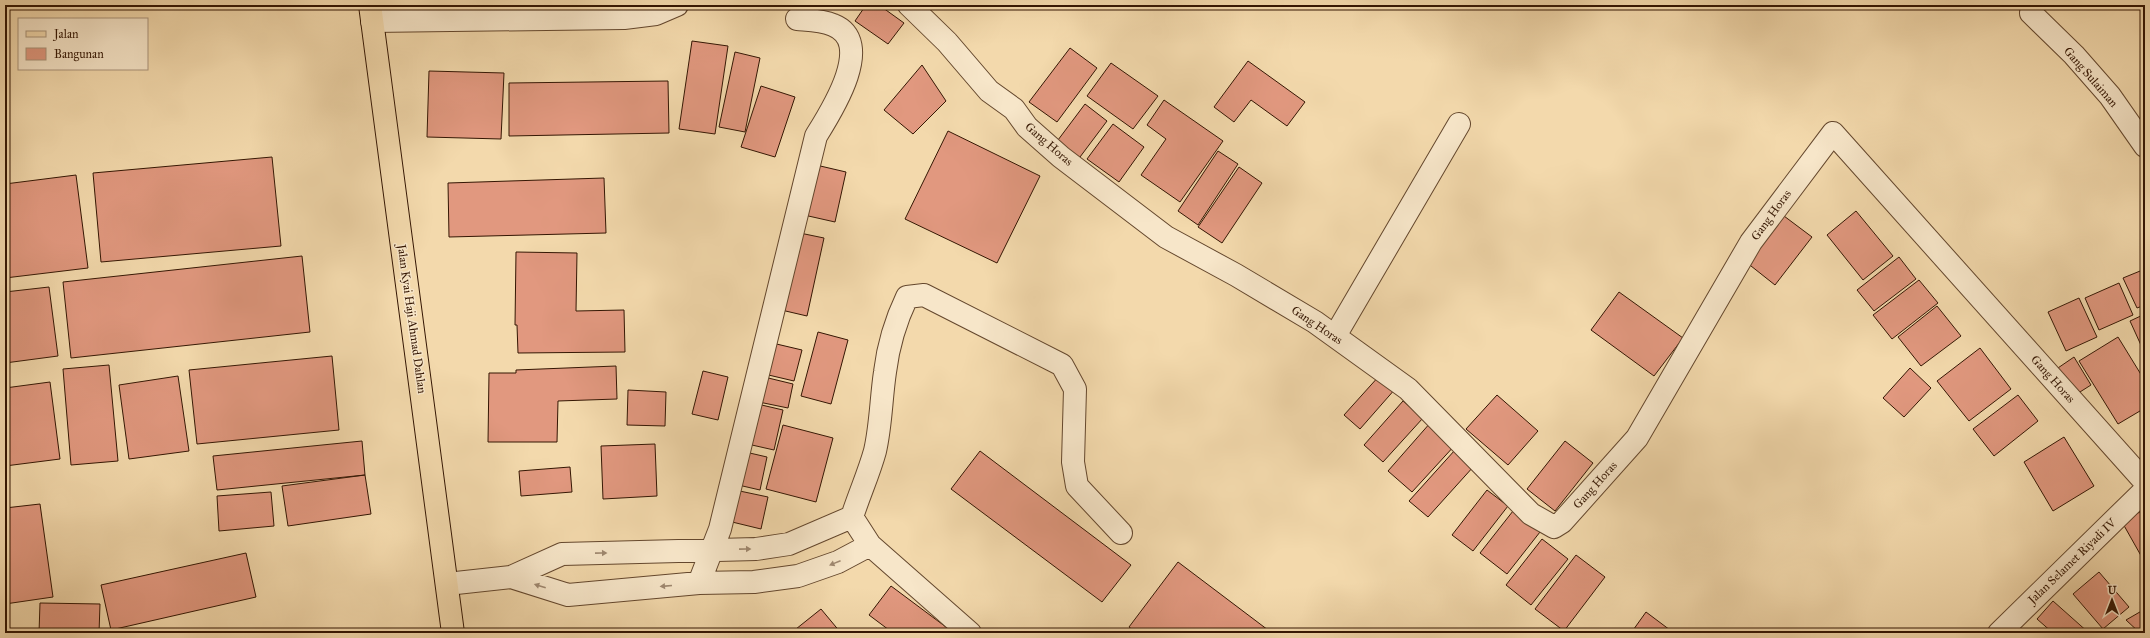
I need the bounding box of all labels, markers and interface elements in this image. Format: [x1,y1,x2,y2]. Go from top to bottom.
legend [18,18,148,70]
text: Jalan [52,27,79,42]
street label: Gang Sulaiman [2060,44,2121,111]
text: Bangunan [54,47,104,62]
street label: Gang Horas [1022,119,1076,169]
street label: Gang Horas [1748,187,1795,243]
street label: Jalan Kyai Haji Ahmad Dahlan [393,242,429,395]
street label: Gang Horas [1288,303,1345,348]
street label: Gang Horas [2027,352,2078,406]
street label: Gang Horas [1570,458,1621,512]
street label: Jalan Selamet Riyadi IV [2024,515,2120,609]
one-way arrow [739,546,752,552]
one-way arrow [595,549,607,556]
one-way arrow [829,560,841,566]
north arrow [2092,580,2132,620]
one-way arrow [534,583,546,589]
one-way arrow [660,583,672,589]
text: U [2108,584,2117,597]

